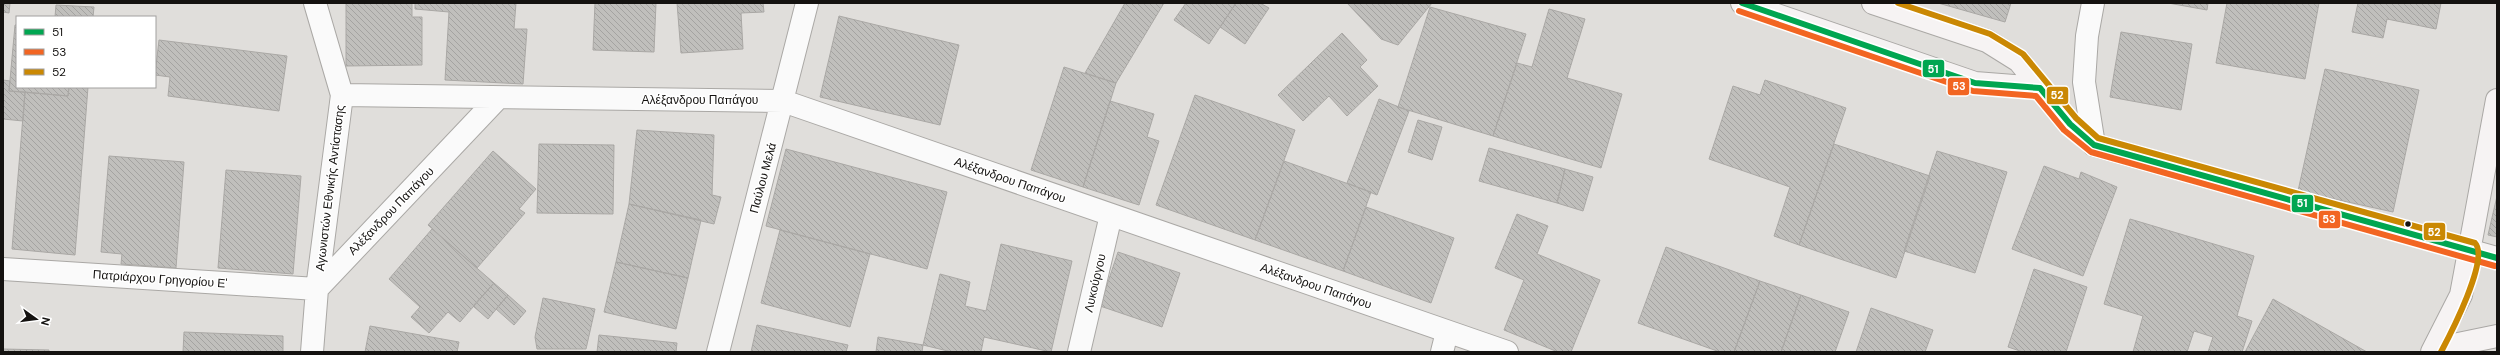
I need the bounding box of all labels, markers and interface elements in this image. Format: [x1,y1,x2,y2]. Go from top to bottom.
legend [16,16,156,88]
text: 51 [52,24,63,40]
text: 53 [52,44,66,60]
line badge: 51 [1922,59,1945,78]
text: 51 [1928,62,1938,76]
text: 52 [52,64,66,80]
line badge: 53 [1947,77,1970,96]
text: 53 [1952,79,1966,93]
line badge: 52 [2046,86,2069,105]
text: 52 [2050,88,2064,102]
street label: Αλέξανδρου Παπάγου [642,92,758,108]
street label: Αγωνιστών Εθνικής Αντίστασης [312,104,348,272]
street label: Παύλου Μελά [746,141,780,215]
street label: Αλέξανδρου Παπάγου [952,153,1068,207]
street label: Αλέξανδρου Παπάγου [345,163,437,259]
line badge: 51 [2291,194,2314,213]
text: 51 [2297,196,2307,210]
line badge: 53 [2318,210,2341,229]
text: 53 [2322,212,2336,226]
unlabelled marker [2403,219,2413,229]
line badge: 52 [2423,222,2446,241]
text: 52 [2427,225,2441,239]
street label: Λυκούργου [1080,252,1110,314]
street label: Αλέξανδρου Παπάγου [1258,259,1374,313]
street label: Πατριάρχου Γρηγορίου Ε' [92,266,228,292]
north arrow [16,299,56,339]
text: N [38,316,53,327]

